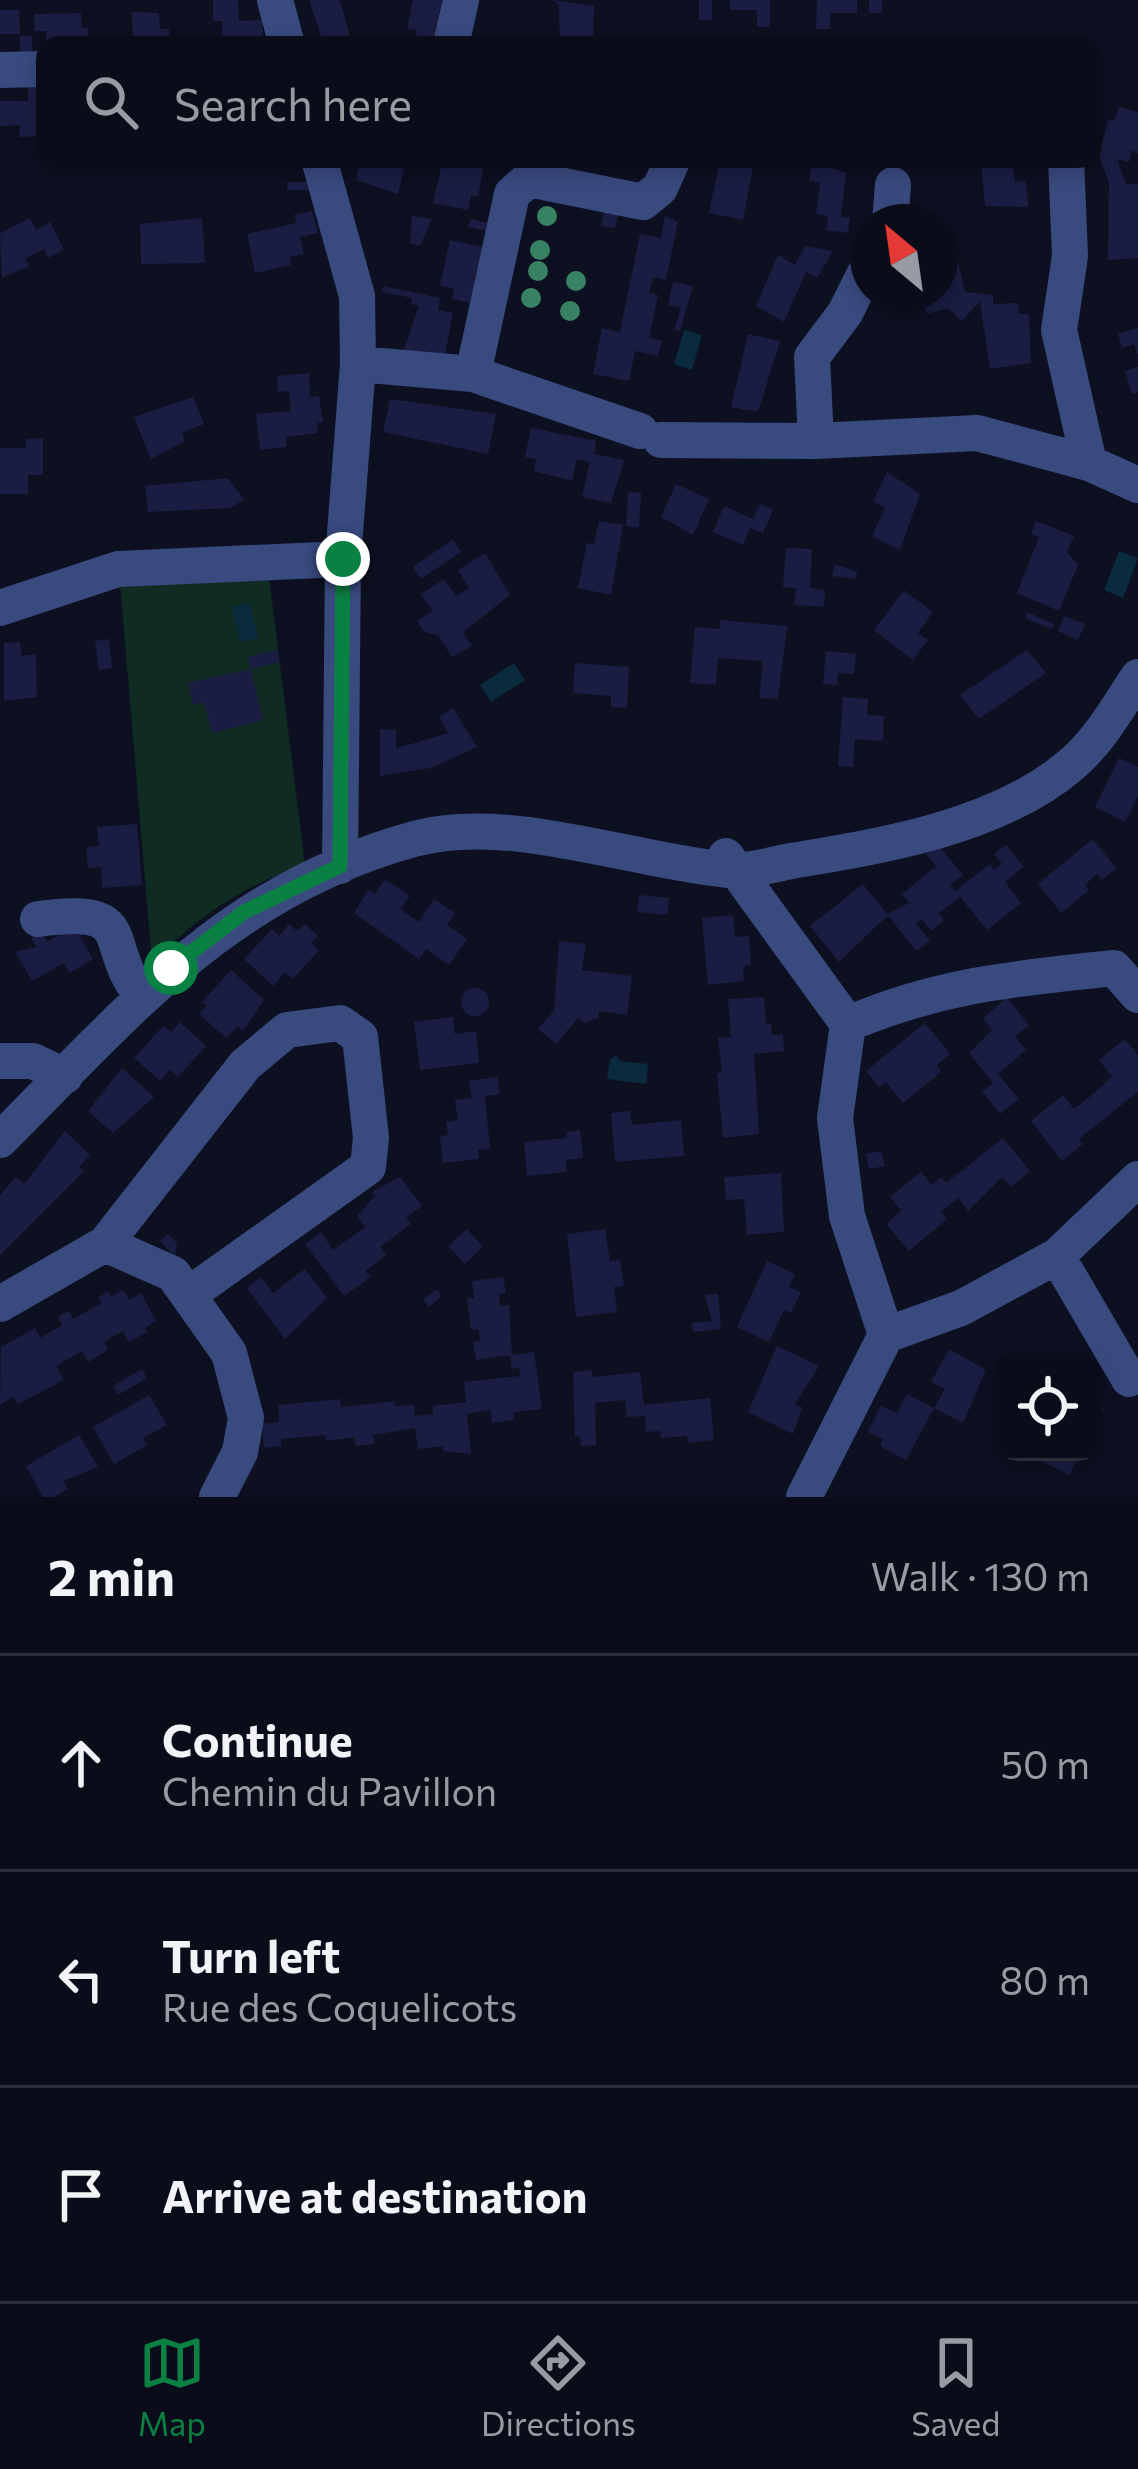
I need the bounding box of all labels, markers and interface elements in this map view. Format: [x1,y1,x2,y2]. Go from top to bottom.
search box [36,36,1102,168]
icon: search [78,69,144,135]
text: Search here [174,75,412,130]
north arrow [850,204,958,312]
route end [316,532,370,586]
route start [144,941,198,995]
map controls [994,1353,1102,1461]
button: locate [994,1353,1102,1461]
text: 2 min [48,1544,175,1607]
text: Walk · 130 m [871,1551,1090,1599]
text: Continue [162,1711,353,1766]
icon: ahead [48,1730,114,1796]
text: 50 m [1001,1739,1090,1787]
text: Chemin du Pavillon [162,1766,497,1814]
text: Turn left [162,1927,340,1982]
icon: left [48,1946,114,2012]
text: 80 m [999,1955,1090,2003]
text: Rue des Coquelicots [162,1982,517,2030]
icon: arrive [48,2162,114,2228]
text: Arrive at destination [162,2167,588,2222]
tab: Map [138,2330,206,2443]
tab: Directions [481,2330,636,2443]
tab: Saved [911,2330,1000,2443]

